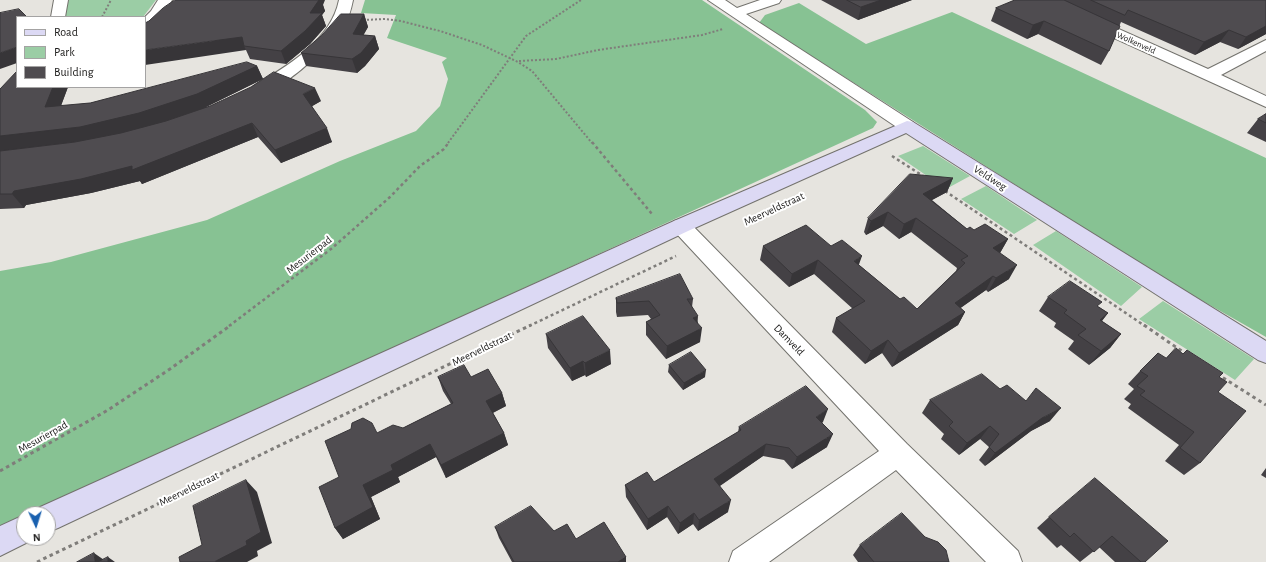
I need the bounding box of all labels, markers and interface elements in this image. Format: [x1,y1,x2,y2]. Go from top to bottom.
legend [16,16,146,88]
text: Road [54,26,78,38]
street label: Wolkenveld [1115,30,1157,56]
text: Park [54,46,75,58]
text: Building [54,66,94,78]
street label: Veldweg [971,162,1009,194]
street label: Meerveldstraat [742,189,806,229]
street label: Mesurierpad [284,233,334,277]
street label: Damveld [771,322,807,358]
street label: Meerveldstraat [450,329,514,369]
street label: Mesurierpad [16,418,70,456]
street label: Meerveldstraat [157,469,221,509]
north arrow [16,506,56,546]
text: N [33,532,41,543]

